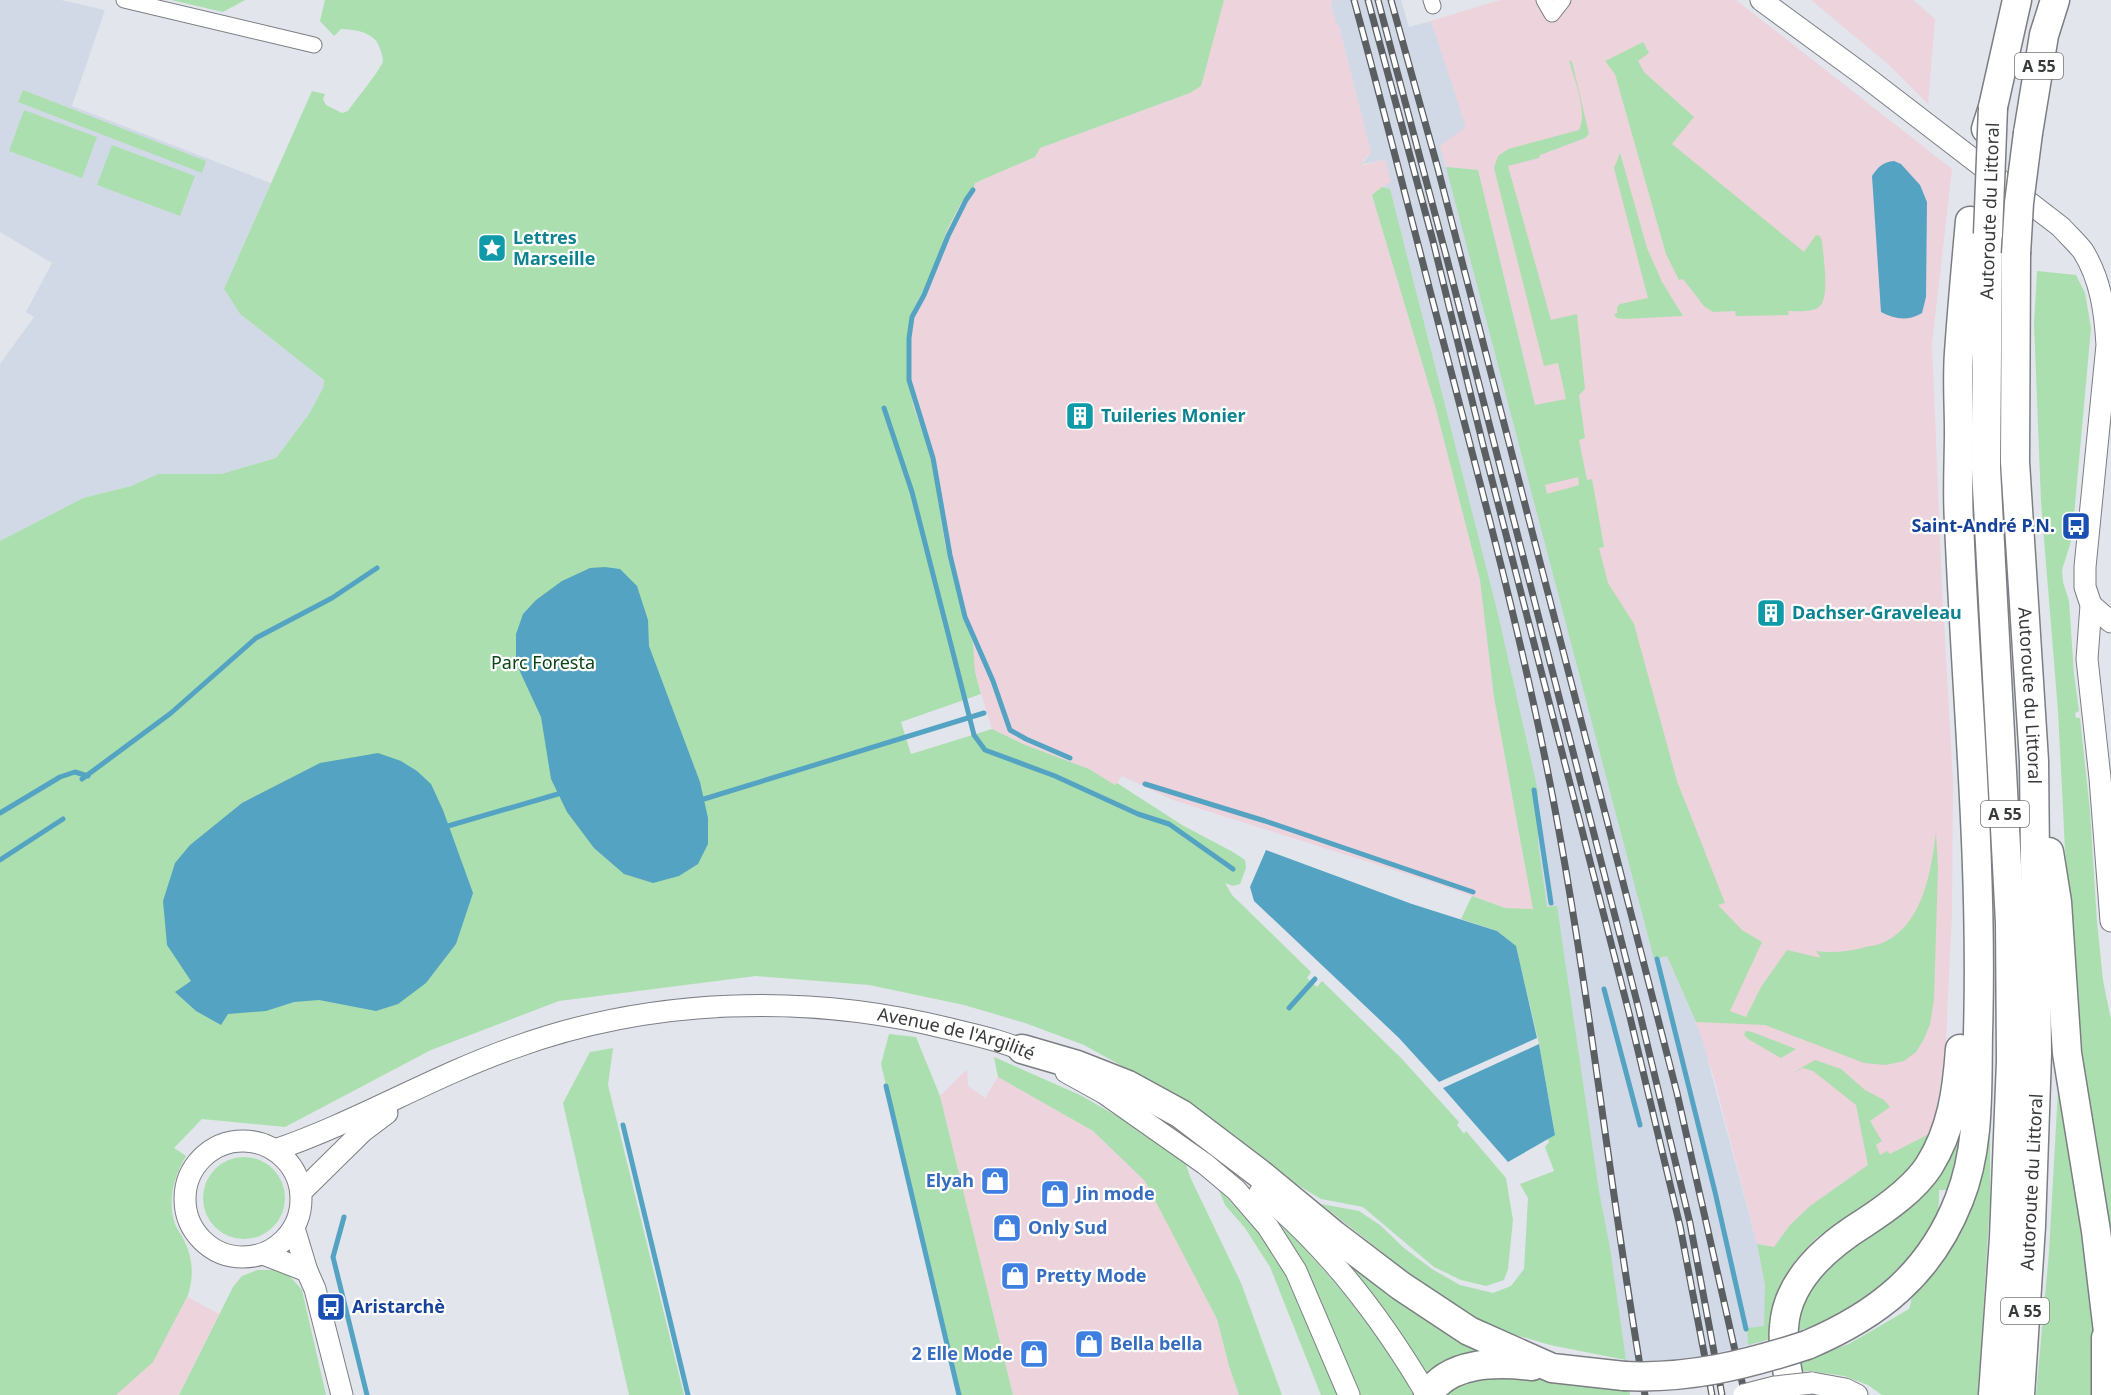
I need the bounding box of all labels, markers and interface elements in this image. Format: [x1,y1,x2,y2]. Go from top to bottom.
road number: A 55 [2015,53,2063,79]
street label: Autoroute du Littoral [1974,122,2004,300]
place label: Lettres Marseille [513,225,595,270]
place icon: Lettres Marseille [476,232,508,264]
building icon: Tuileries Monier [1064,400,1096,432]
place label: Tuileries Monier [1101,403,1246,427]
bus stop icon: Saint-André P.N. [2060,510,2092,542]
place label: Saint-André P.N. [1911,513,2055,537]
building icon: Dachser-Graveleau [1755,597,1787,629]
place label: Dachser-Graveleau [1792,600,1962,624]
street label: Autoroute du Littoral [2013,606,2047,784]
park label: Parc Foresta [491,650,595,674]
road number: A 55 [1981,801,2029,827]
street label: Avenue de l'Argilité [876,1001,1039,1065]
street label: Autoroute du Littoral [2014,1093,2048,1271]
shop icon: Elyah [979,1165,1011,1197]
place label: Elyah [926,1168,974,1192]
shop icon: Jin mode [1039,1178,1071,1210]
place label: Jin mode [1074,1181,1155,1205]
shop icon: Only Sud [991,1212,1023,1244]
place label: Only Sud [1028,1215,1107,1239]
shop icon: Pretty Mode [999,1260,1031,1292]
place label: Pretty Mode [1036,1263,1147,1287]
bus stop icon: Aristarchè [315,1291,347,1323]
place label: Aristarchè [352,1294,445,1318]
road number: A 55 [2001,1298,2049,1324]
shop icon: Bella bella [1073,1328,1105,1360]
place label: Bella bella [1110,1331,1203,1355]
shop icon: 2 Elle Mode [1018,1338,1050,1370]
place label: 2 Elle Mode [911,1341,1013,1365]

